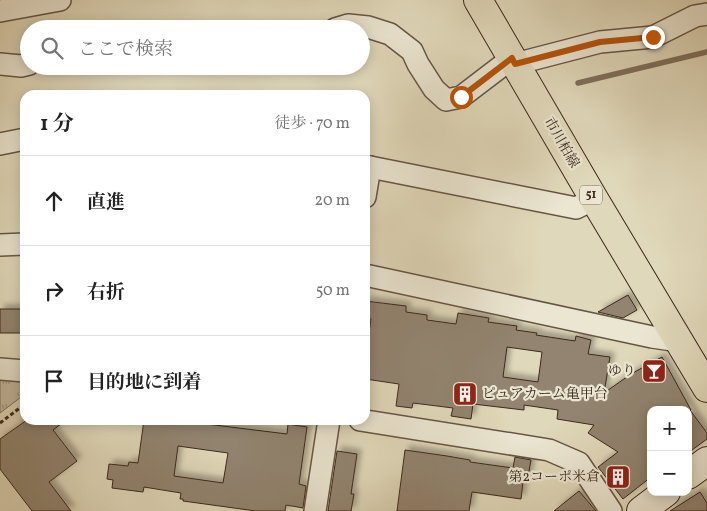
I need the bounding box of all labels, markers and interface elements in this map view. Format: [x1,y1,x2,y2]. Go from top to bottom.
search box [20,20,370,75]
route end [642,26,665,49]
icon: search [38,34,66,62]
text: ここで検索 [78,37,173,63]
route start [450,86,473,109]
text: 1 分 [40,110,74,139]
text: 徒歩 · 70 m [274,113,350,135]
street label: 市川柏線 [539,114,583,172]
road number: 51 [580,186,602,204]
icon: ahead [40,187,68,215]
text: 直進 [87,190,125,216]
text: 20 m [315,190,350,212]
icon: right [40,277,68,305]
text: 右折 [87,280,125,306]
text: 50 m [316,280,350,302]
bar icon: ゆり [641,358,667,384]
place label: ゆり [608,362,636,381]
icon: arrive [40,367,68,395]
text: 目的地に到着 [87,370,201,396]
building icon: ピュアカーム亀甲台 [452,381,478,407]
place label: ピュアカーム亀甲台 [482,385,608,404]
map controls [647,406,692,496]
button: + [647,406,692,451]
button: − [647,451,692,496]
building icon: 第2コーポ米倉 [605,464,631,490]
place label: 第2コーポ米倉 [508,468,600,487]

